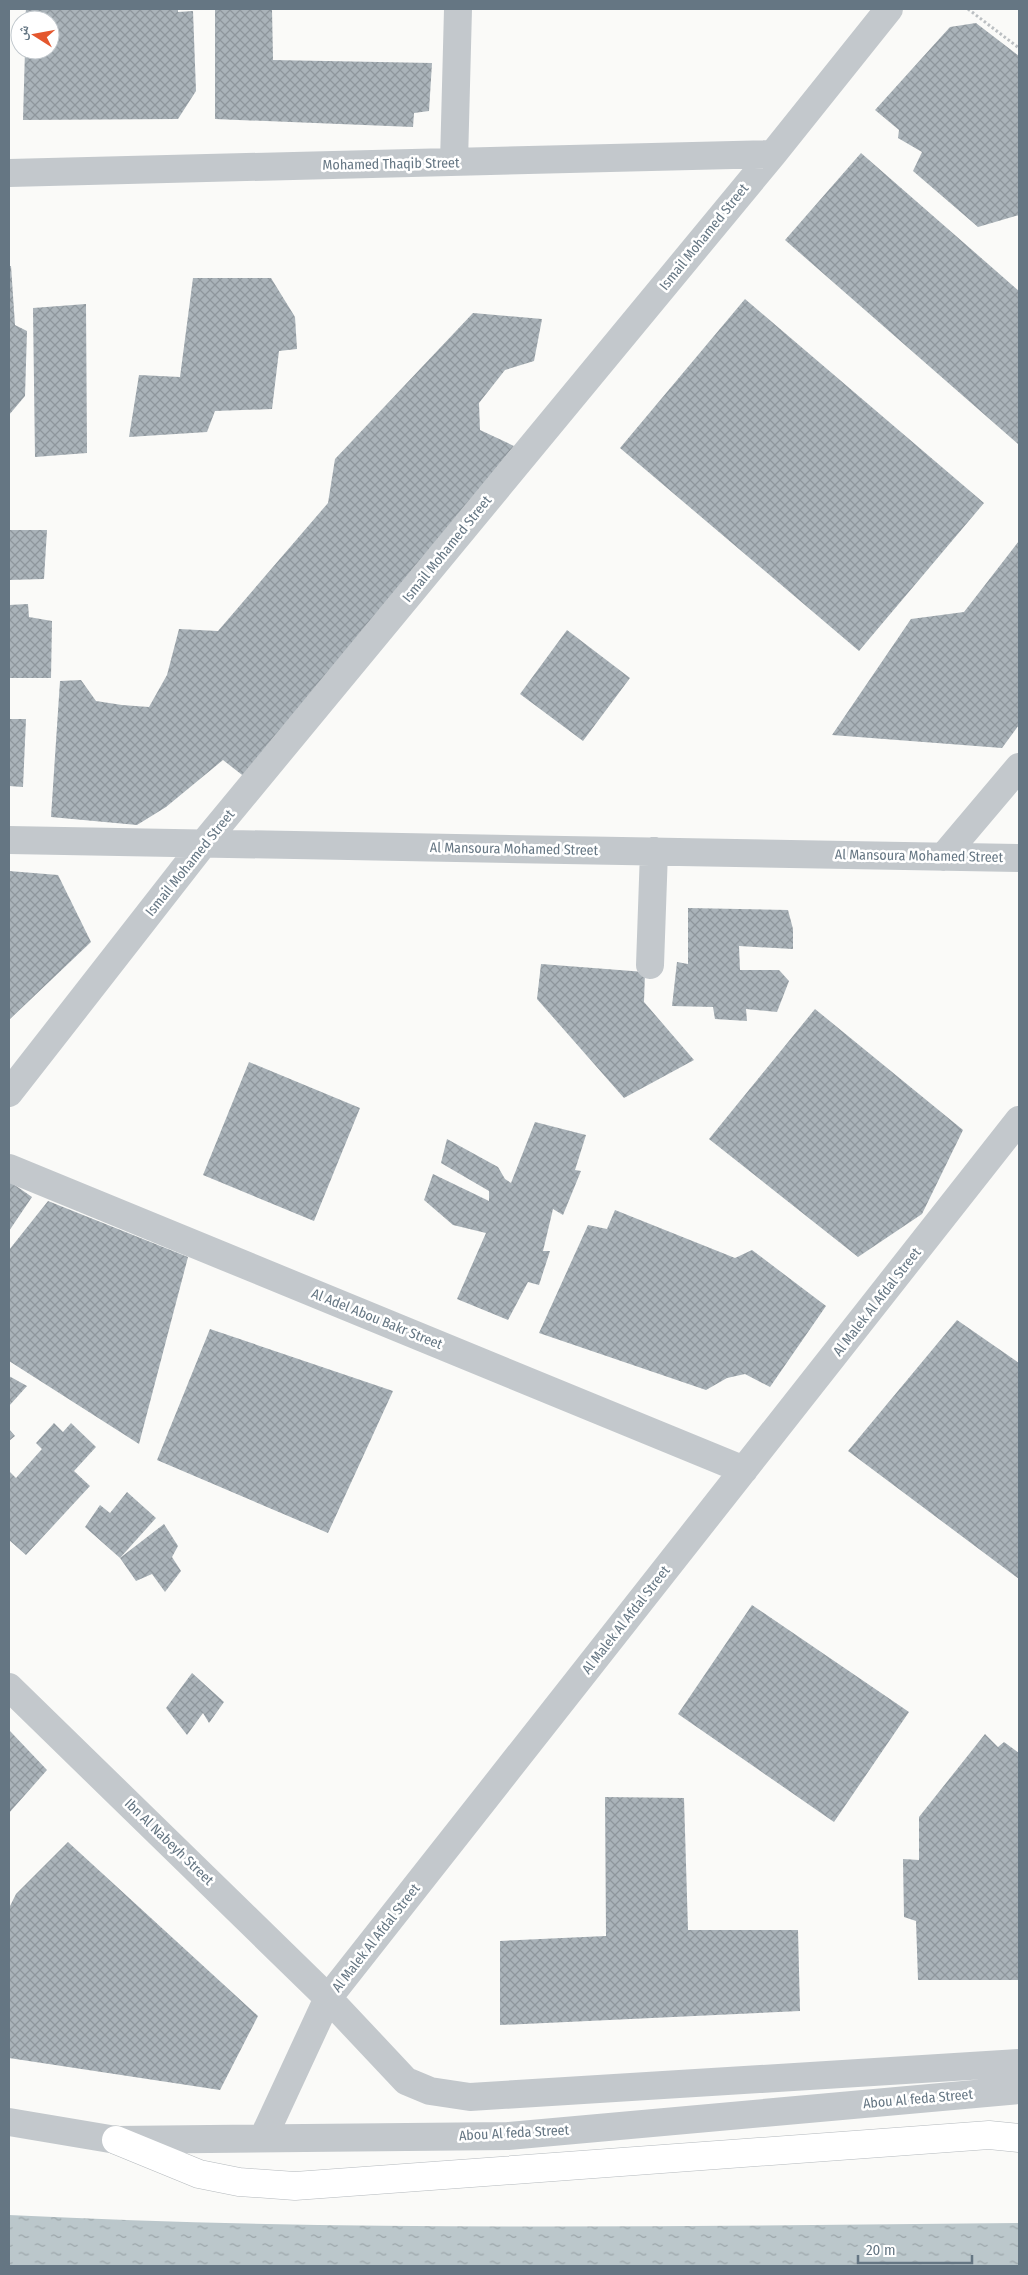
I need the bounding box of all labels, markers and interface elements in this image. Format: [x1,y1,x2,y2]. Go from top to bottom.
north arrow [10,10,60,60]
text: ش [13,24,33,42]
street label: Mohamed Thaqib Street [322,154,460,174]
street label: Ismail Mohamed Street [656,180,752,294]
street label: Ismail Mohamed Street [399,492,495,606]
street label: Ismail Mohamed Street [142,806,238,920]
street label: Al Mansoura Mohamed Street [430,839,599,859]
street label: Al Mansoura Mohamed Street [835,846,1004,866]
street label: Al Malek Al Afdal Street [829,1244,925,1360]
street label: Al Adel Abou Bakr Street [309,1285,445,1353]
street label: Al Malek Al Afdal Street [578,1562,674,1678]
street label: Ibn Al Nabeyh Street [121,1795,217,1889]
street label: Al Malek Al Afdal Street [328,1880,424,1996]
street label: Abou Al feda Street [862,2086,974,2112]
street label: Abou Al feda Street [458,2122,570,2144]
scale bar [858,2232,972,2264]
text: 20 m [866,2241,896,2259]

